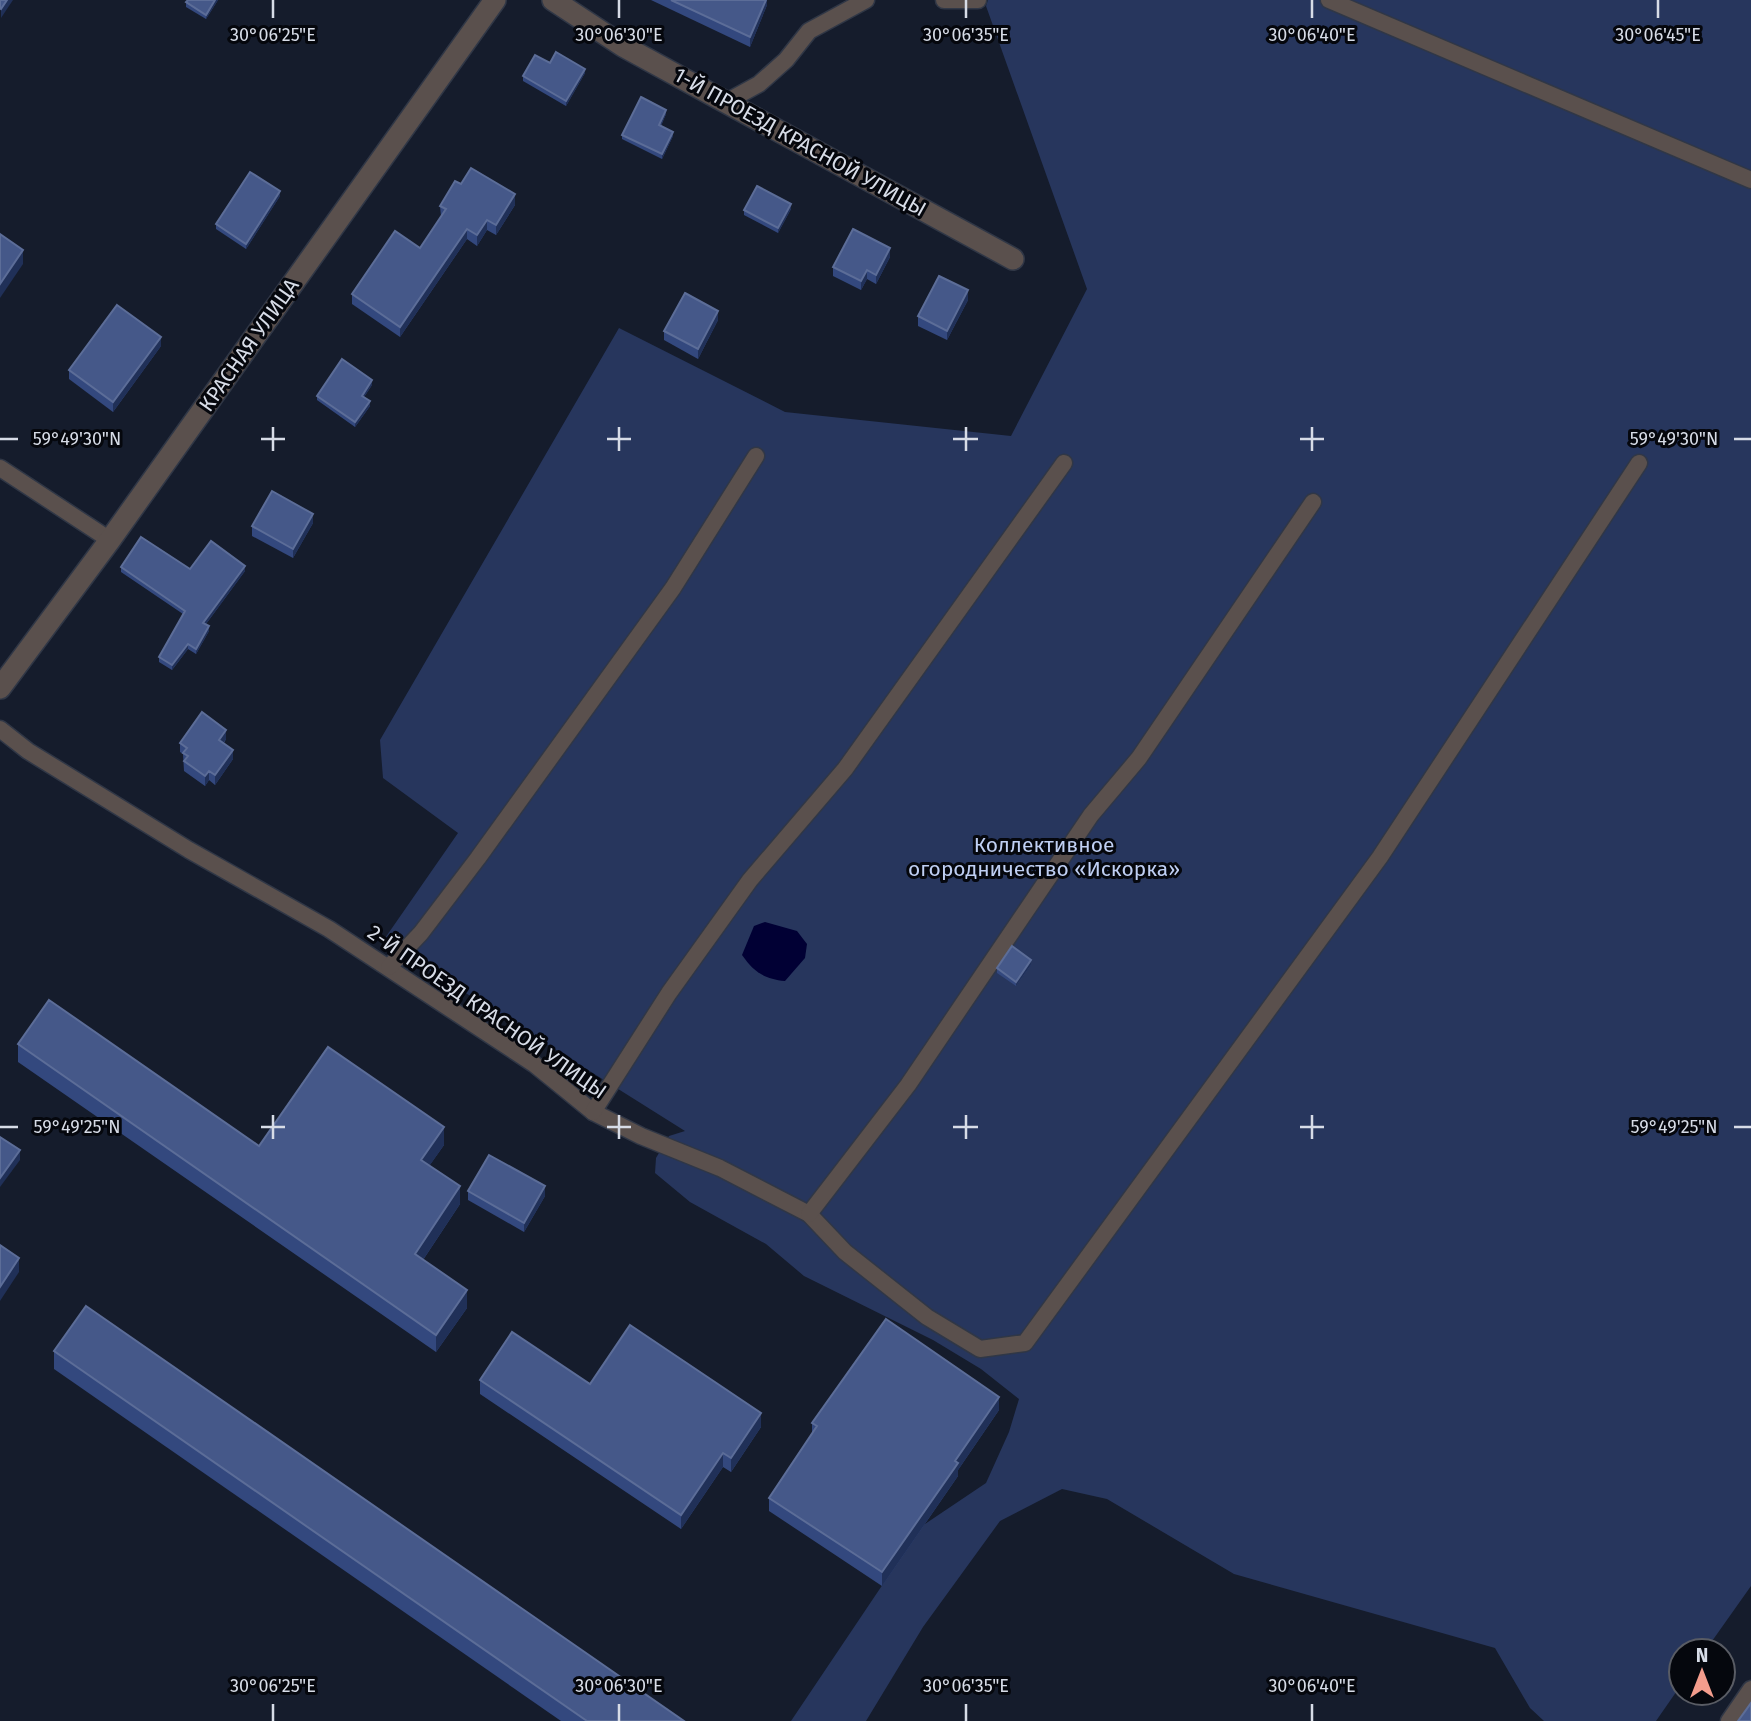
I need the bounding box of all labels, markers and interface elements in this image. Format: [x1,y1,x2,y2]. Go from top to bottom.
text: 30°06'25"E [230,24,316,46]
text: 30°06'30"E [575,24,663,46]
text: 30°06'35"E [923,24,1009,46]
text: 30°06'40"E [1268,24,1356,46]
text: 30°06'45"E [1615,24,1701,46]
street label: 1-Й ПРОЕЗД КРАСНОЙ УЛИЦЫ [669,62,931,222]
street label: КРАСНАЯ УЛИЦА [193,273,305,417]
text: 59°49'30"N [33,428,121,450]
text: 59°49'30"N [1630,428,1718,450]
park label: Коллективное огородничество «Искорка» [908,832,1180,882]
street label: 2-Й ПРОЕЗД КРАСНОЙ УЛИЦЫ [363,919,611,1105]
text: 59°49'25"N [33,1116,121,1138]
text: 59°49'25"N [1630,1116,1718,1138]
north arrow [1667,1637,1737,1707]
text: N [1696,1644,1708,1667]
text: 30°06'25"E [230,1675,316,1697]
text: 30°06'30"E [575,1675,663,1697]
text: 30°06'35"E [923,1675,1009,1697]
text: 30°06'40"E [1268,1675,1356,1697]

